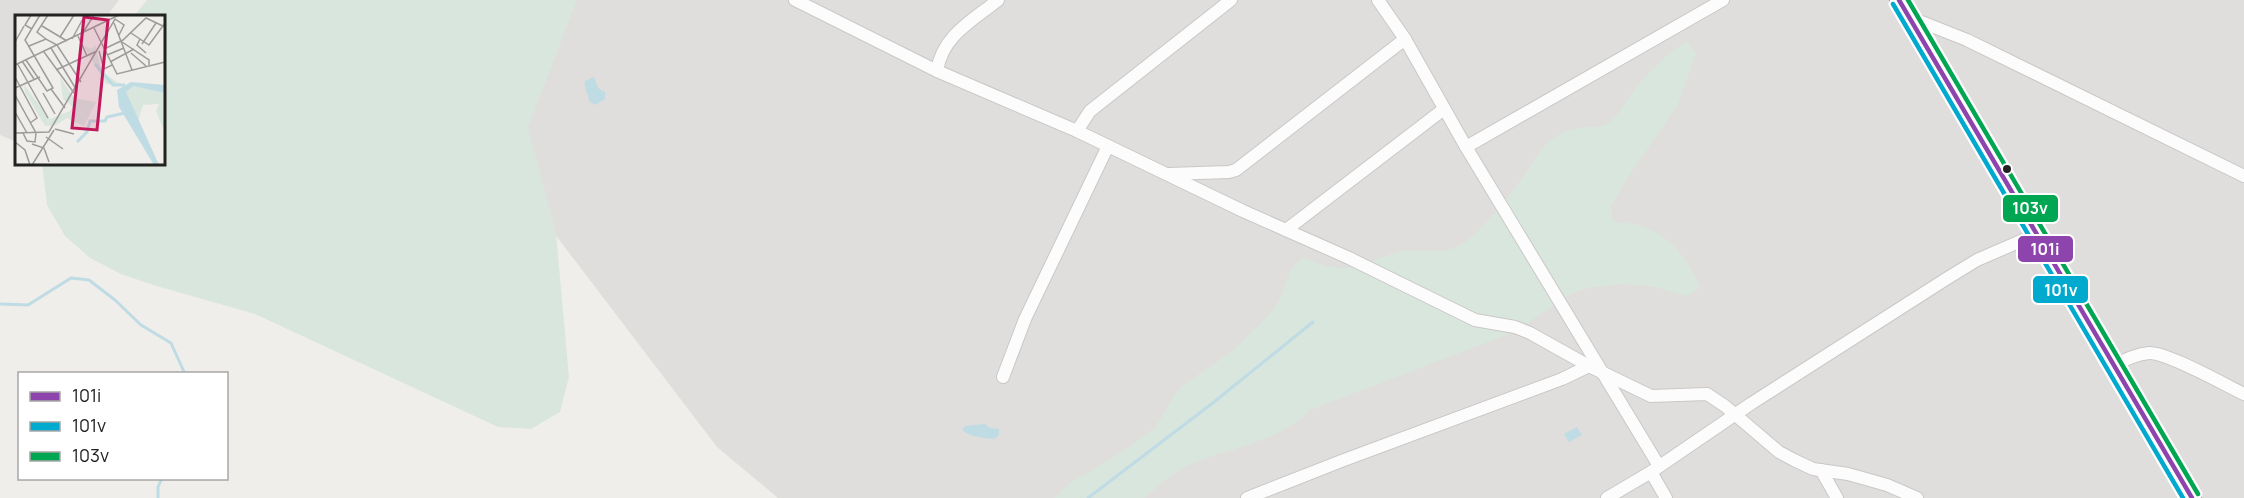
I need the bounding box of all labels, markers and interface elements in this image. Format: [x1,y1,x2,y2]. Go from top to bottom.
inset map [15,15,165,165]
unlabelled marker [2001,163,2013,175]
line badge: 103v [2002,194,2059,223]
text: 103v [2012,197,2048,219]
line badge: 101i [2017,235,2074,263]
text: 101i [2030,238,2060,260]
line badge: 101v [2032,275,2089,304]
text: 101v [2044,279,2078,301]
legend [18,372,228,480]
text: 101i [72,383,101,407]
text: 101v [72,413,106,437]
text: 103v [72,443,109,467]

